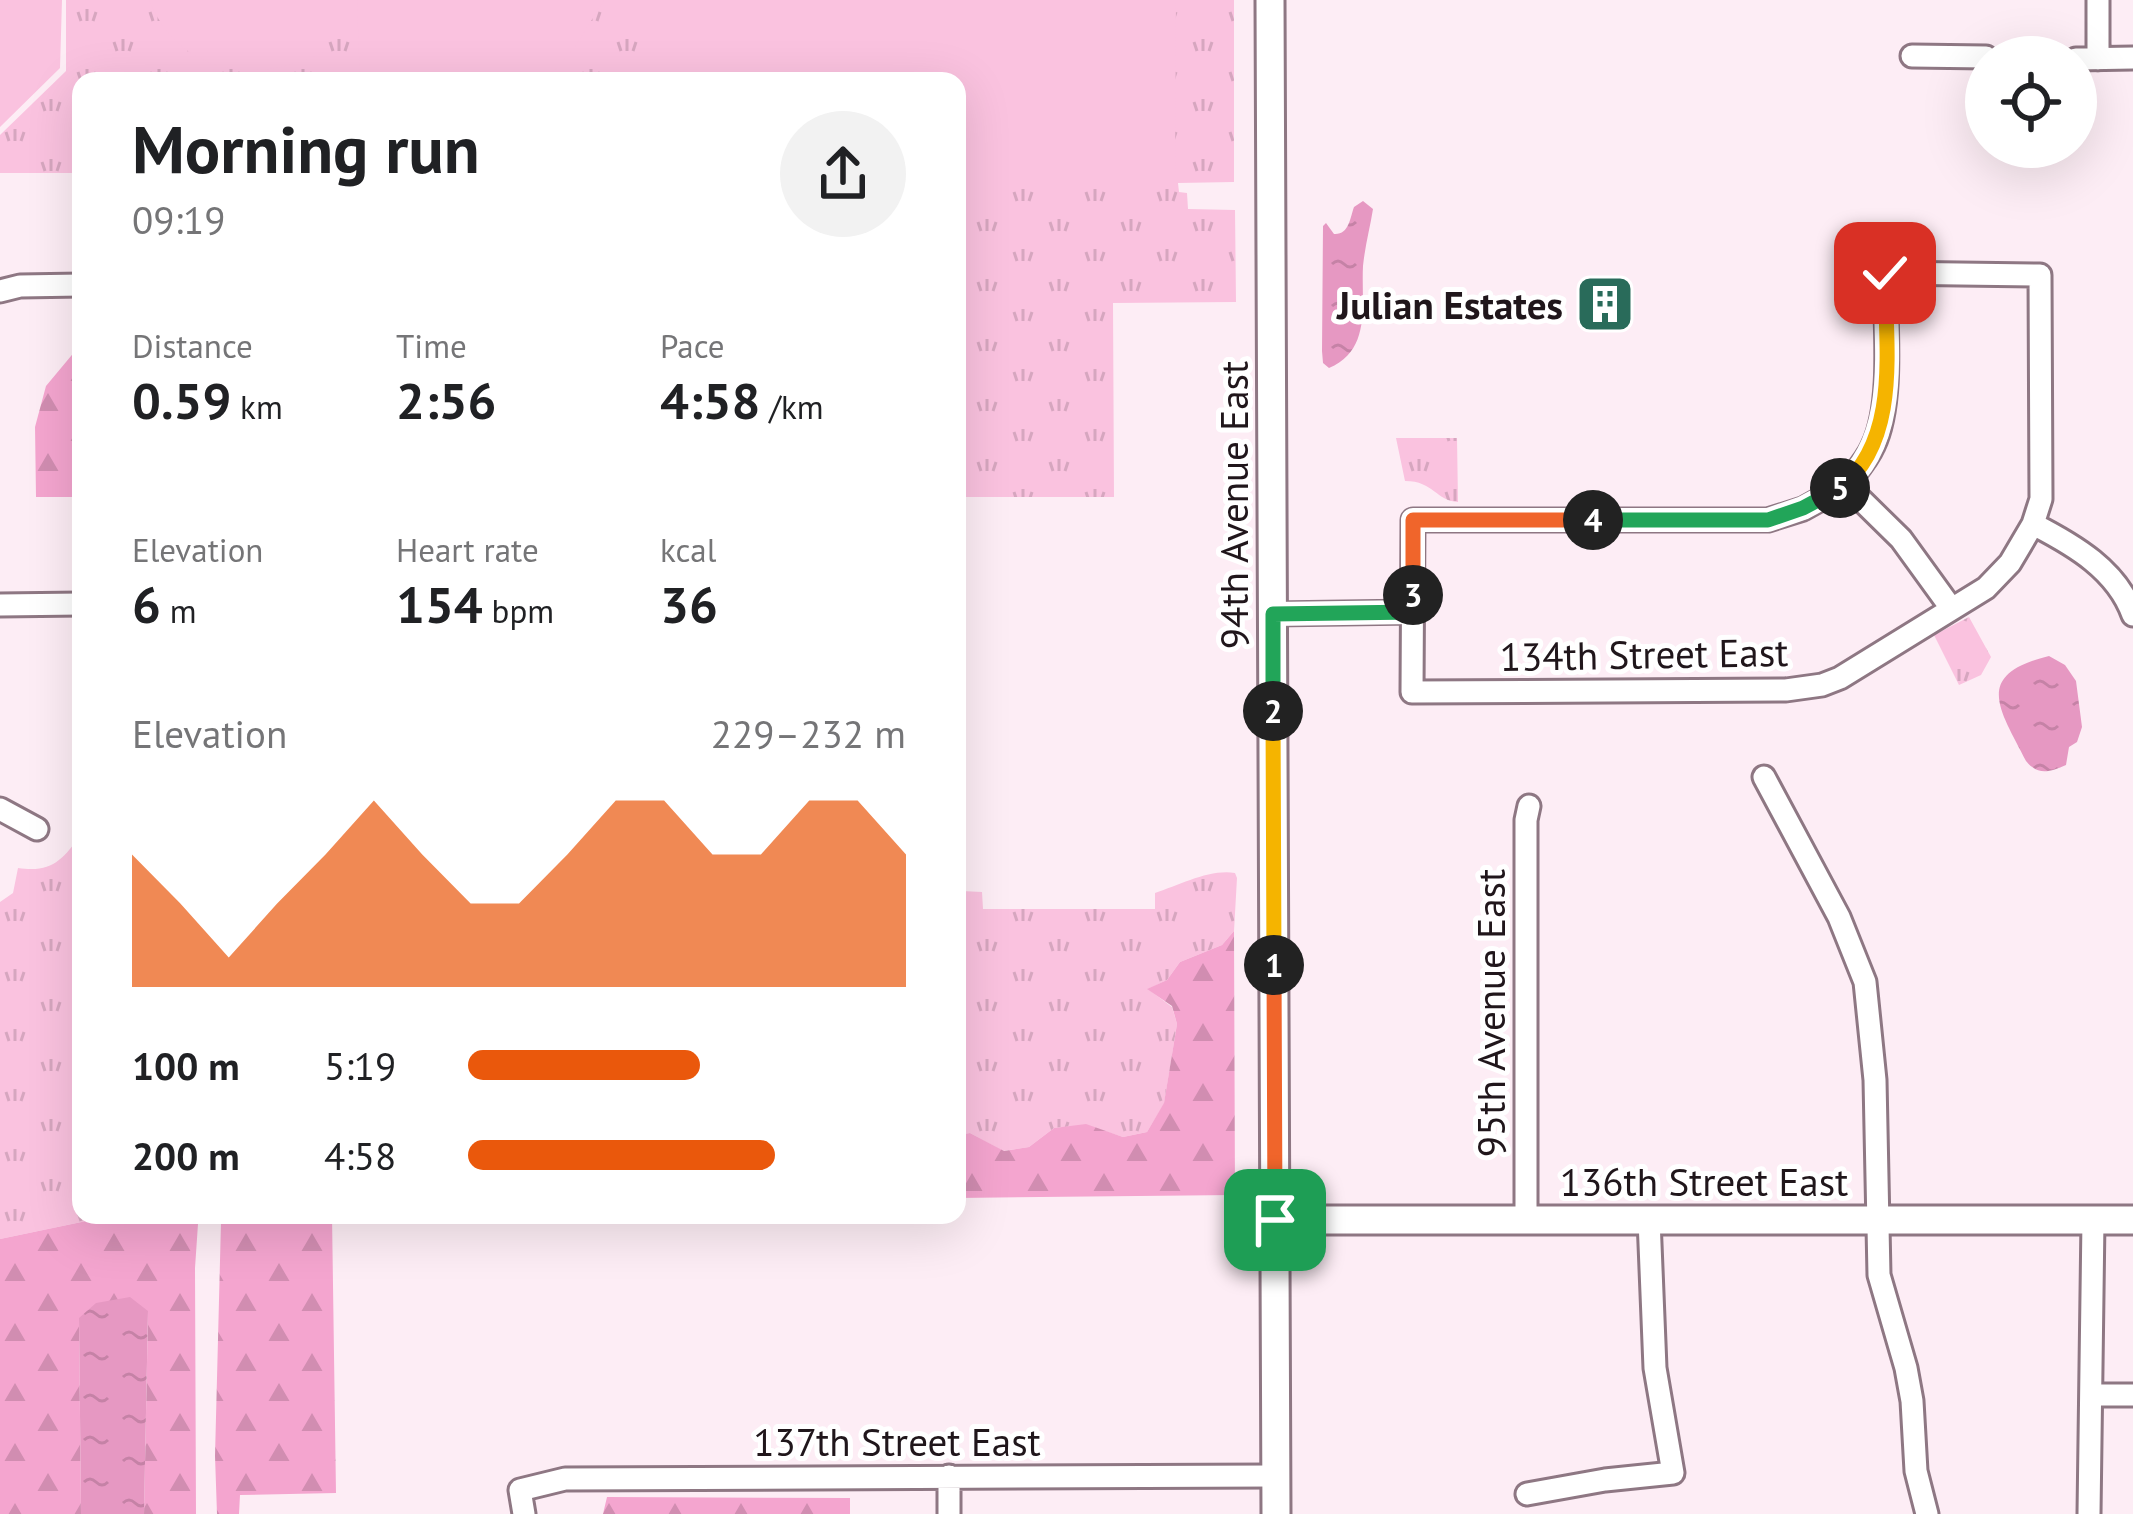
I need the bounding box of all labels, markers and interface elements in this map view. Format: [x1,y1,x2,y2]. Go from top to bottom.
map controls [1965,36,2097,168]
button: locate [1965,36,2097,168]
text: Morning run [132,106,480,191]
button: share [780,111,906,237]
text: 09:19 [132,194,226,245]
pin [1834,222,1936,324]
icon: check [1852,240,1918,306]
building icon: Julian Estates [1574,273,1636,335]
place label: Julian Estates [1336,279,1563,330]
text: Distance [132,324,253,367]
text: Time [396,324,467,367]
text: Pace [660,324,725,367]
street label: 94th Avenue East [1208,361,1259,649]
text: 0.59 [132,367,231,433]
text: 2:56 [396,367,496,433]
text: 4:58 [660,367,760,433]
text: km [231,385,283,428]
text: /km [760,385,824,428]
pin: 5 [1810,458,1870,518]
text: 5 [1831,466,1849,509]
pin: 4 [1563,490,1623,550]
text: 4 [1584,498,1602,541]
text: Elevation [132,528,263,571]
text: Heart rate [396,528,539,571]
text: kcal [660,528,716,571]
pin: 3 [1383,565,1443,625]
text: 6 [132,571,161,637]
text: 154 [396,571,483,637]
text: 36 [660,571,718,637]
text: 3 [1404,573,1422,616]
text: m [161,589,197,632]
text: bpm [483,589,554,632]
street label: 134th Street East [1499,626,1789,682]
pin: 2 [1243,681,1303,741]
text: 2 [1264,689,1282,732]
text: Elevation [132,708,287,759]
text: 229–232 m [711,708,906,759]
street label: 95th Avenue East [1465,869,1516,1157]
pin: 1 [1244,935,1304,995]
text: 1 [1265,943,1283,986]
text: 100 m [132,1040,240,1091]
text: 5:19 [324,1040,396,1091]
text: 200 m [132,1130,240,1181]
text: 4:58 [324,1130,396,1181]
street label: 136th Street East [1560,1156,1848,1207]
pin [1224,1169,1326,1271]
icon: arrive [1242,1187,1308,1253]
street label: 137th Street East [753,1416,1041,1467]

